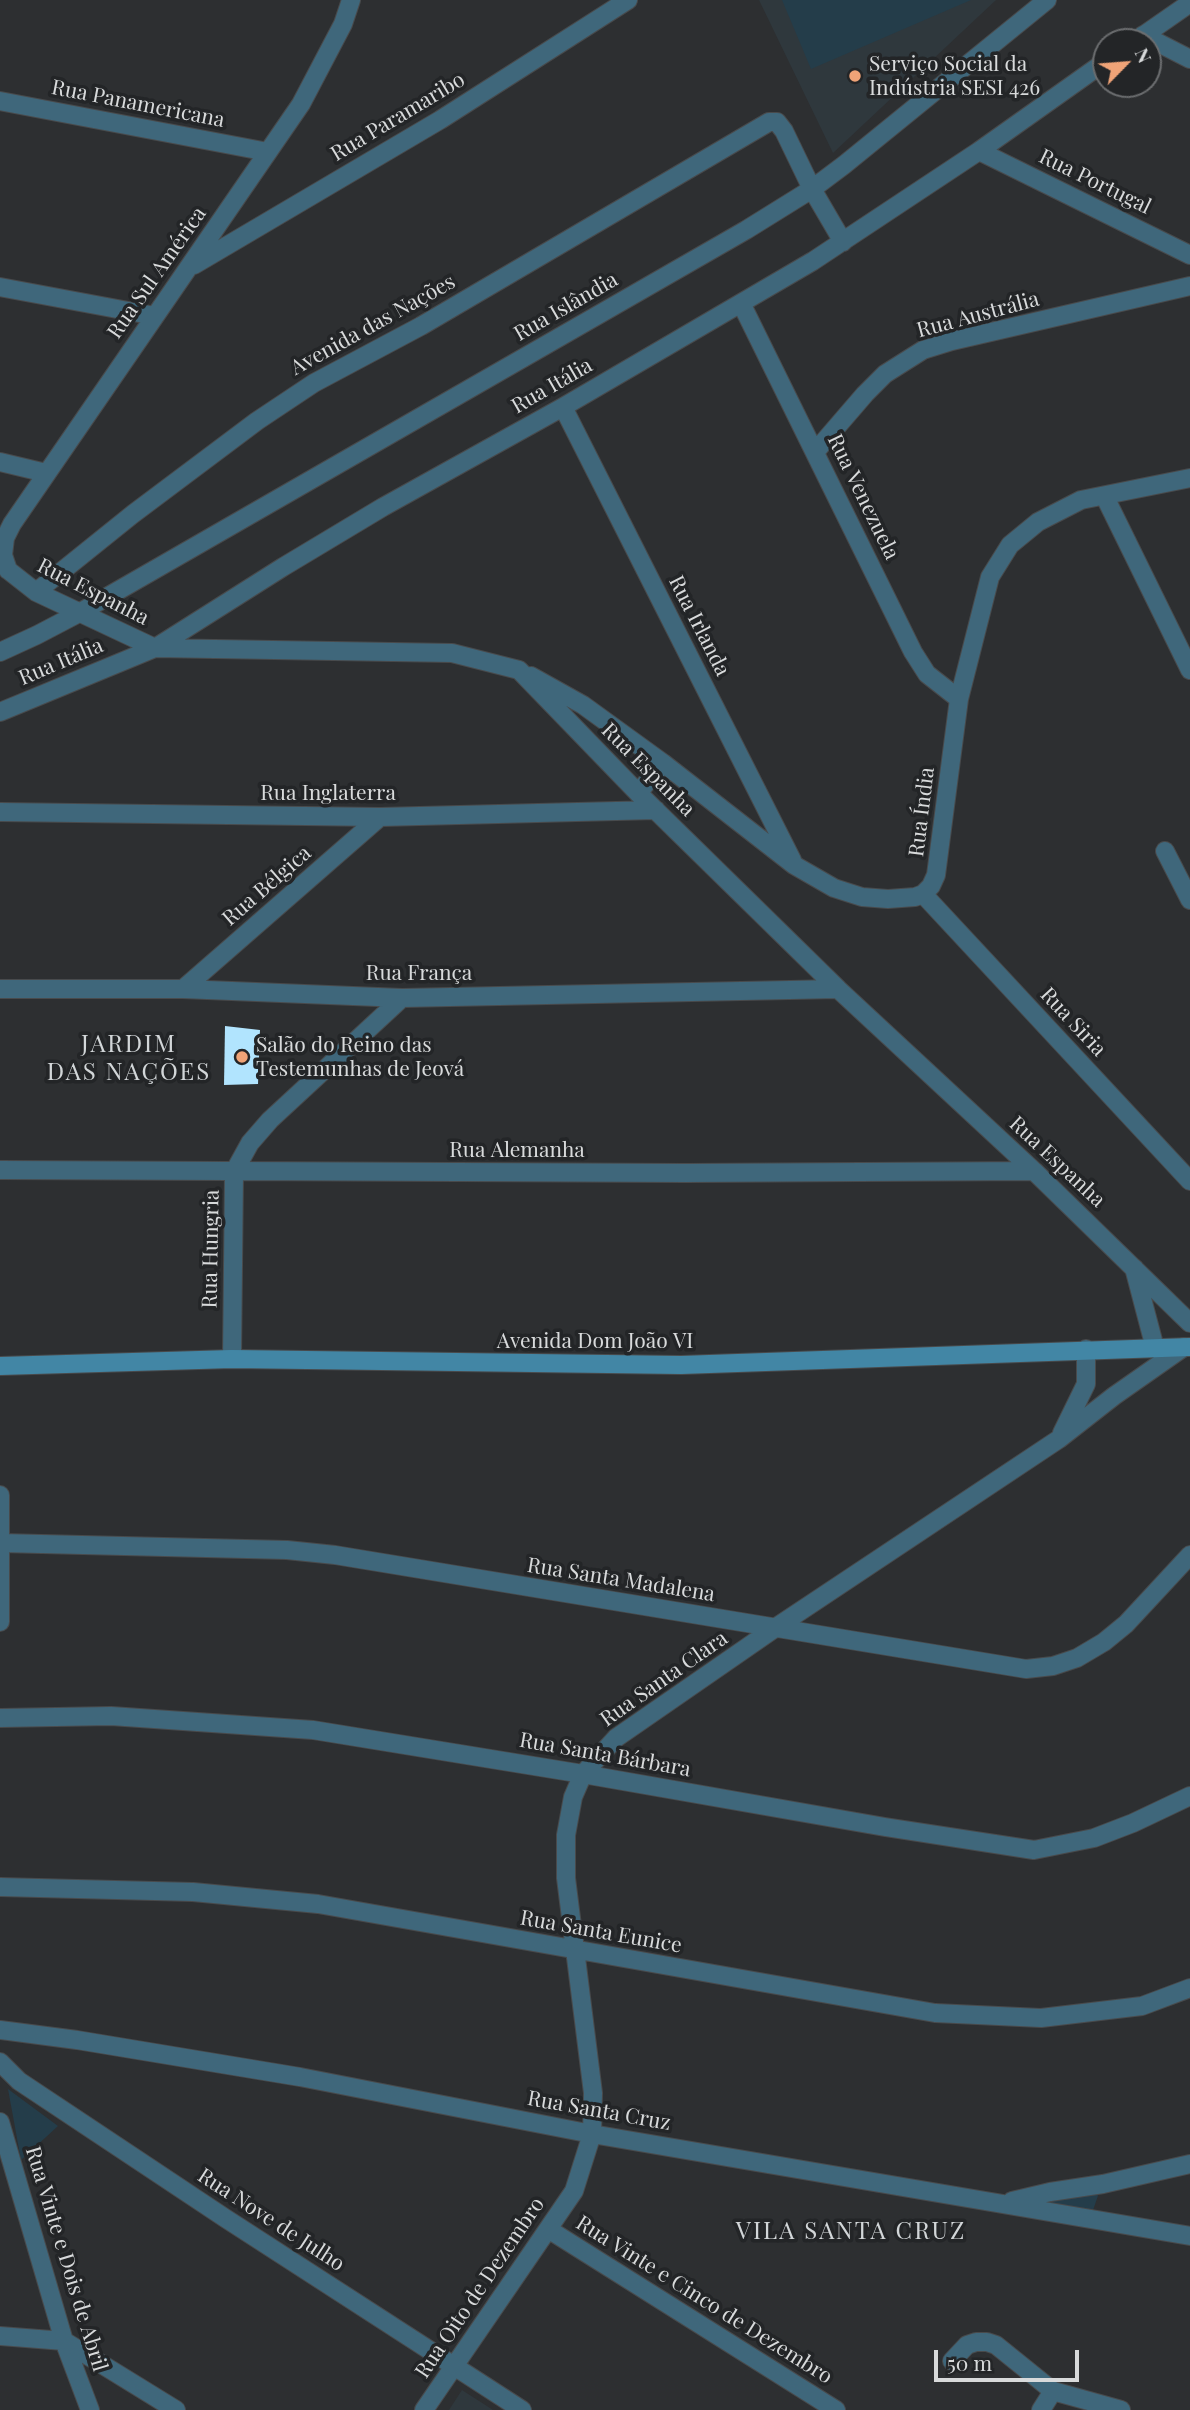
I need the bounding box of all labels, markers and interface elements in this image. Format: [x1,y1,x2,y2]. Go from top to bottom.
north arrow [1092,28,1162,98]
text: N [1130,43,1159,67]
place label: Serviço Social da Indústria SESI 426 [869,51,1040,101]
street label: Rua Paramaribo [326,67,470,167]
marker: Serviço Social da Indústria SESI 426 [847,68,863,84]
street label: Rua Panamericana [49,75,227,133]
street label: Rua Portugal [1035,144,1155,220]
street label: Rua Sul América [102,202,212,344]
street label: Rua Islândia [510,267,622,347]
street label: Avenida das Nações [286,269,460,381]
street label: Rua Austrália [914,287,1042,343]
street label: Rua Itália [507,353,597,419]
street label: Rua Venezuela [822,430,904,564]
street label: Rua Espanha [33,553,153,631]
street label: Rua Irlanda [663,572,735,680]
street label: Rua Itália [15,633,107,691]
street label: Rua Espanha [596,718,700,822]
street label: Rua Índia [904,766,940,858]
street label: Rua Inglaterra [260,780,396,806]
street label: Rua Bélgica [218,841,316,931]
street label: Rua França [366,960,472,986]
street label: Rua Siria [1035,982,1111,1062]
district label: JARDIM DAS NAÇÕES [48,1031,210,1087]
place label: Salão do Reino das Testemunhas de Jeová [256,1032,464,1082]
marker: Salão do Reino das Testemunhas de Jeová [234,1049,250,1065]
street label: Rua Espanha [1004,1111,1110,1213]
street label: Rua Alemanha [449,1137,585,1163]
street label: Rua Hungria [197,1189,225,1309]
street label: Avenida Dom João VI [497,1328,693,1354]
street label: Rua Santa Madalena [525,1553,717,1607]
street label: Rua Santa Clara [595,1626,733,1732]
street label: Rua Santa Bárbara [517,1728,693,1782]
street label: Rua Santa Eunice [518,1905,684,1959]
street label: Rua Santa Cruz [525,2086,673,2136]
street label: Rua Vinte e Dois de Abril [20,2143,112,2375]
street label: Rua Nove de Julho [193,2163,349,2277]
street label: Rua Oito de Dezembro [410,2193,550,2383]
street label: Rua Vinte e Cinco de Dezembro [571,2211,837,2389]
district label: VILA SANTA CRUZ [738,2218,964,2246]
scale bar [938,2336,1083,2380]
text: 50 m [947,2348,992,2376]

